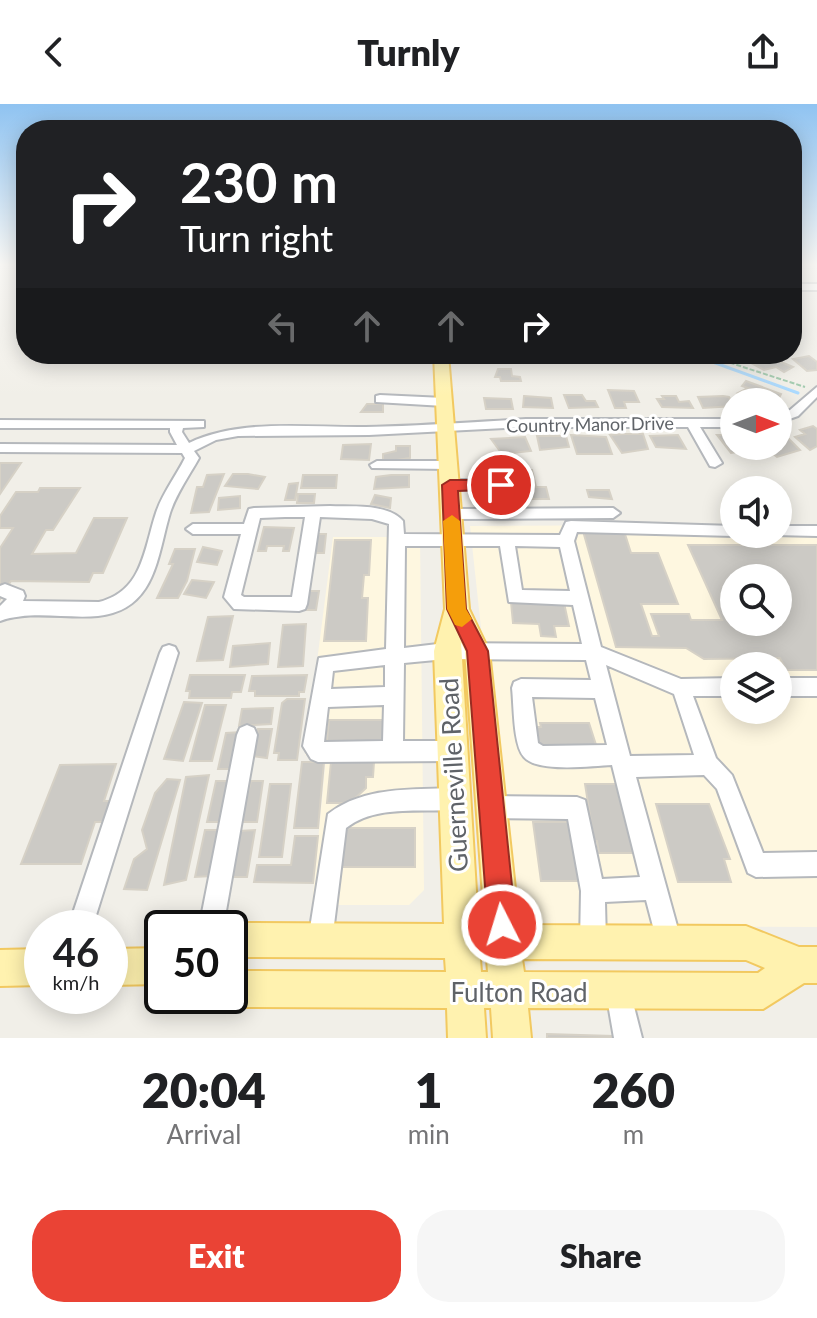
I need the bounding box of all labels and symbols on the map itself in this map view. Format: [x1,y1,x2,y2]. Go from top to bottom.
north arrow [720,388,792,460]
street label: Country Manor Drive [506,412,674,436]
pin [467,451,535,519]
street label: Guerneville Road [432,677,474,873]
position arrow [460,883,544,967]
speed limit sign: 50 [144,910,248,1014]
street label: Fulton Road [450,976,588,1008]

